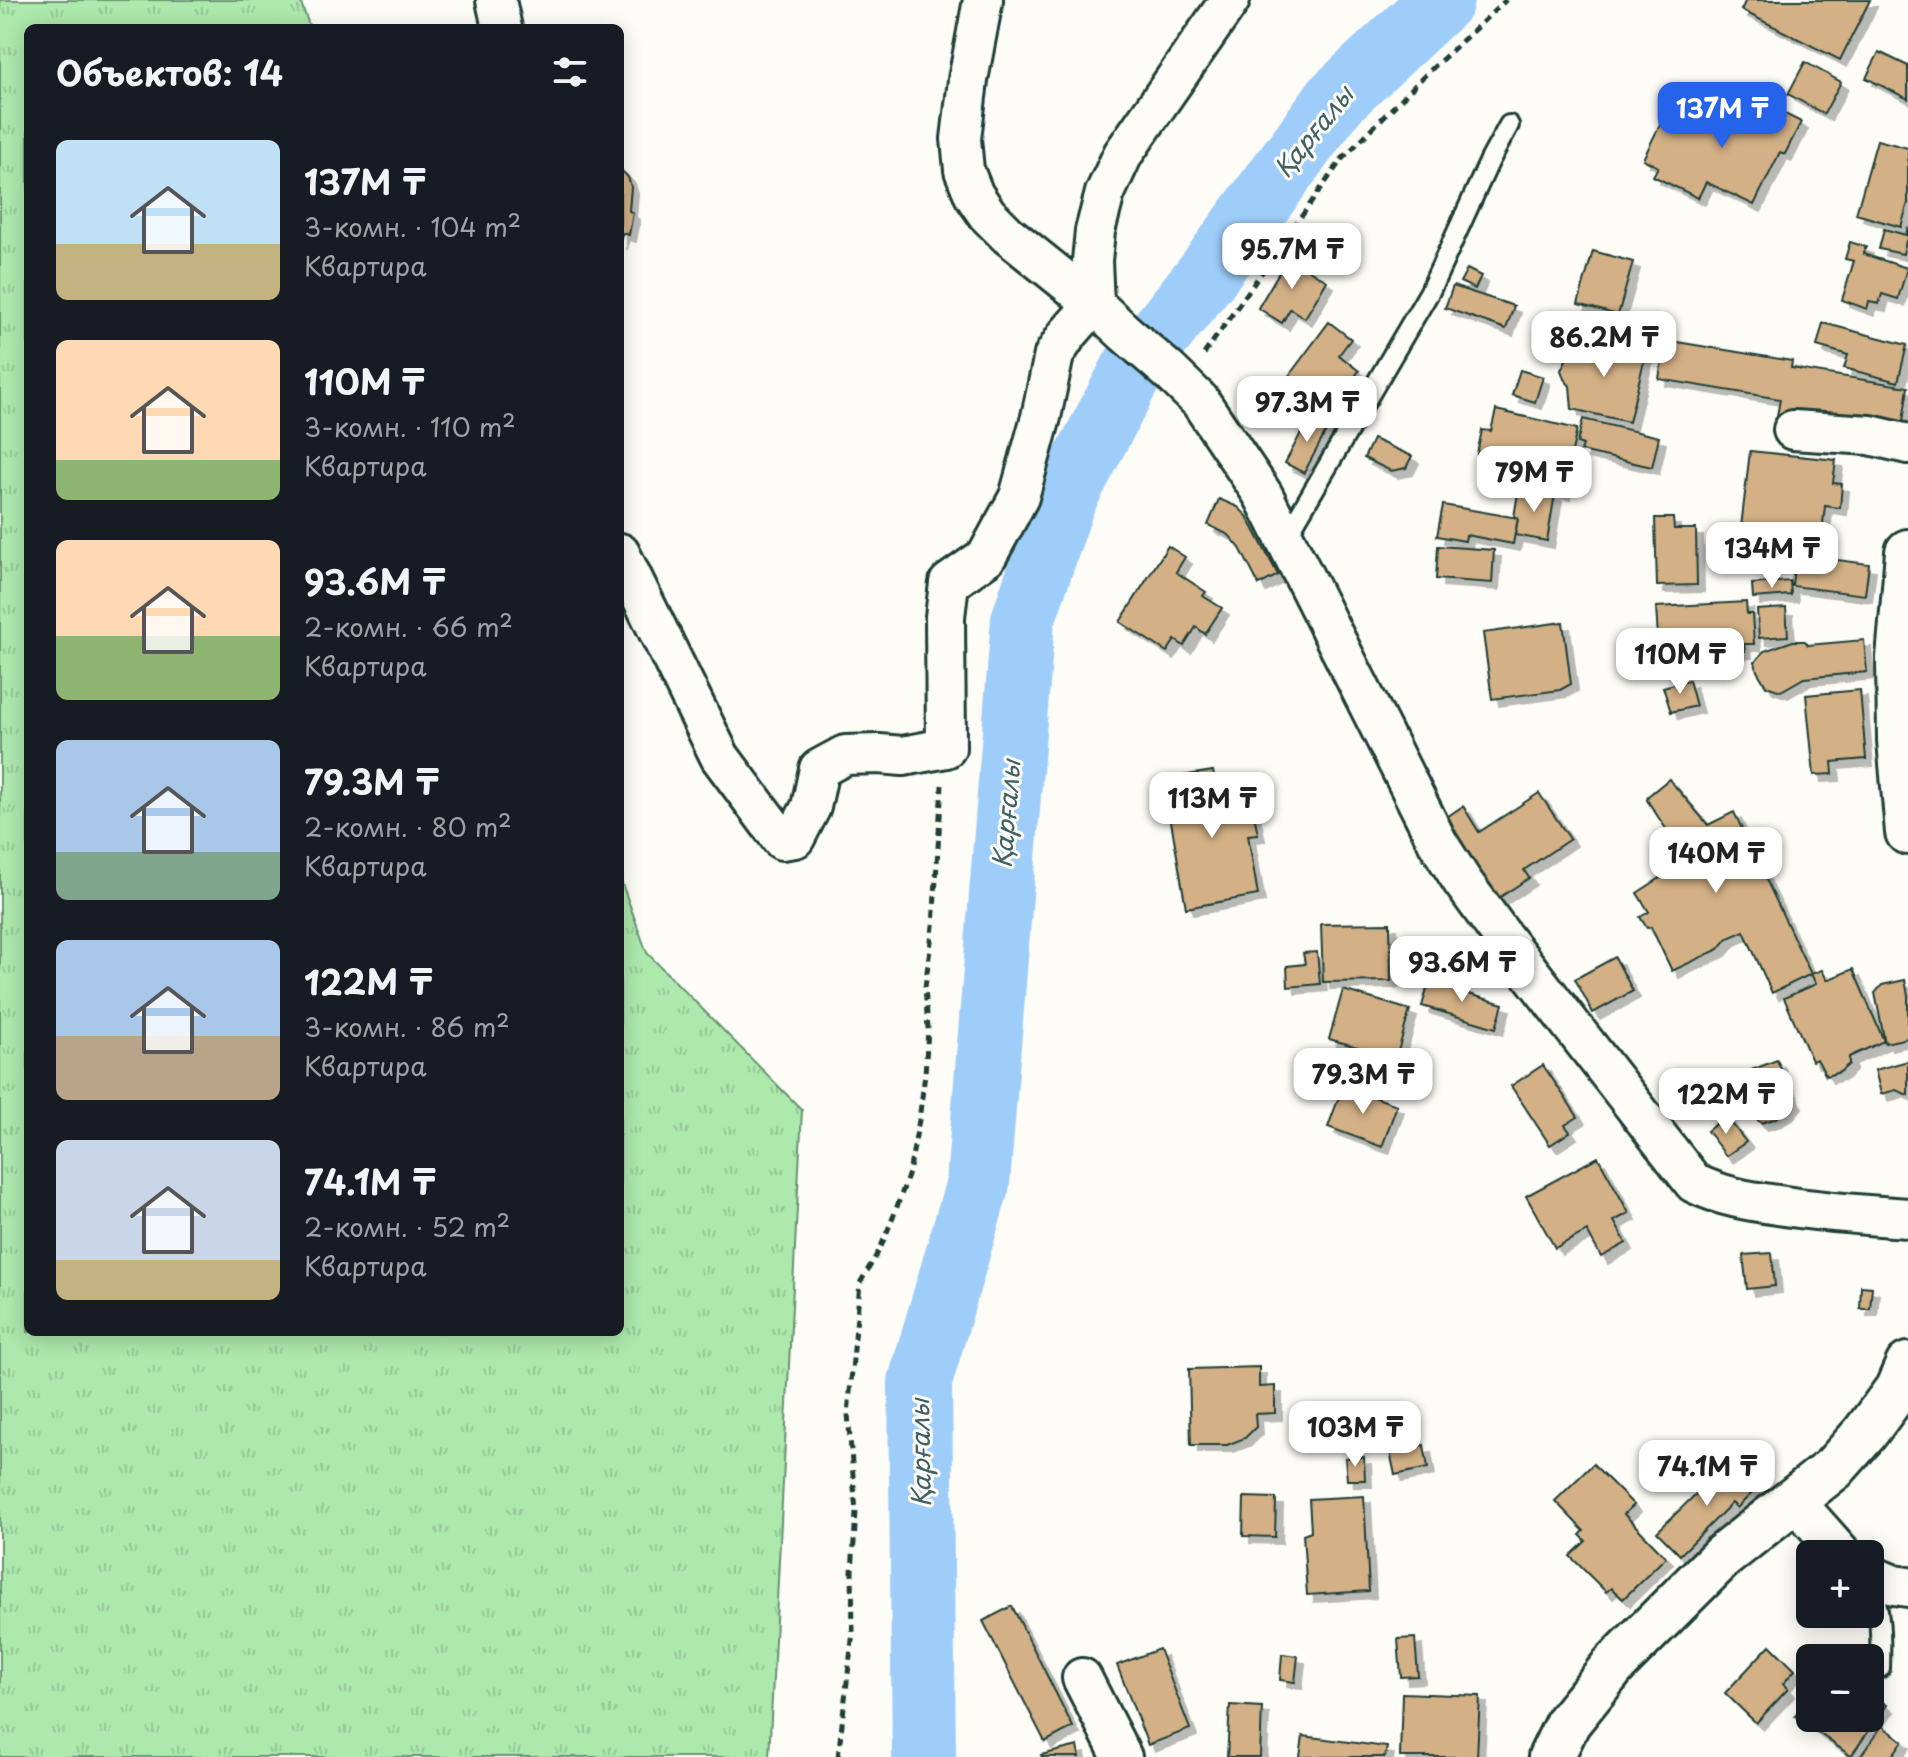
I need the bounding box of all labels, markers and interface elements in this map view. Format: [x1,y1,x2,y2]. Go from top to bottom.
text: Объектов: 14 [56,46,283,98]
icon: filters [548,50,592,94]
water label: Қарғалы [1264,75,1363,185]
pin: 137M ₸ [1657,82,1787,150]
text: 137M ₸ [1676,88,1768,127]
text: 137M ₸ [304,155,425,207]
icon: home [120,172,216,268]
text: 3-комн. · 104 m² [304,207,521,246]
pin: 95.7M ₸ [1218,223,1366,291]
text: 95.7M ₸ [1240,229,1344,268]
text: Квартира [304,246,427,285]
pin: 86.2M ₸ [1530,311,1678,379]
text: 86.2M ₸ [1549,317,1659,356]
text: 110M ₸ [304,355,424,407]
icon: home [120,372,216,468]
pin: 97.3M ₸ [1233,376,1381,444]
text: 97.3M ₸ [1255,382,1359,421]
text: 3-комн. · 110 m² [304,407,516,446]
text: Квартира [304,446,427,485]
pin: 79M ₸ [1478,446,1590,514]
text: 79M ₸ [1495,452,1573,491]
pin: 134M ₸ [1707,522,1837,590]
text: 134M ₸ [1724,528,1820,567]
text: 93.6M ₸ [304,555,445,607]
icon: home [120,572,216,668]
text: 2-комн. · 66 m² [304,607,513,646]
pin: 110M ₸ [1615,628,1745,696]
text: 110M ₸ [1634,634,1726,673]
text: Квартира [304,646,427,685]
text: 79.3M ₸ [304,755,439,807]
water label: Қарғалы [981,756,1030,870]
icon: home [120,772,216,868]
pin: 113M ₸ [1147,772,1277,840]
text: 113M ₸ [1167,778,1257,817]
text: 2-комн. · 80 m² [304,807,512,846]
pin: 140M ₸ [1651,827,1781,895]
text: 140M ₸ [1667,833,1765,872]
text: Квартира [304,846,427,885]
pin: 93.6M ₸ [1388,936,1536,1004]
text: 93.6M ₸ [1408,942,1516,981]
text: 122M ₸ [304,955,432,1007]
icon: home [120,972,216,1068]
text: 3-комн. · 86 m² [304,1007,510,1046]
text: Квартира [304,1046,427,1085]
pin: 79.3M ₸ [1289,1048,1437,1116]
text: 79.3M ₸ [1312,1054,1414,1093]
pin: 122M ₸ [1661,1068,1791,1136]
text: 122M ₸ [1677,1074,1775,1113]
text: 74.1M ₸ [304,1155,435,1207]
icon: home [120,1172,216,1268]
text: 2-комн. · 52 m² [304,1207,510,1246]
text: Квартира [304,1246,427,1285]
water label: Қарғалы [899,1397,940,1508]
pin: 103M ₸ [1290,1401,1420,1469]
text: 103M ₸ [1307,1407,1403,1446]
pin: 74.1M ₸ [1633,1440,1781,1508]
text: 74.1M ₸ [1657,1446,1757,1485]
map controls [1796,1540,1884,1732]
button: + [1796,1540,1884,1628]
button: − [1796,1644,1884,1732]

